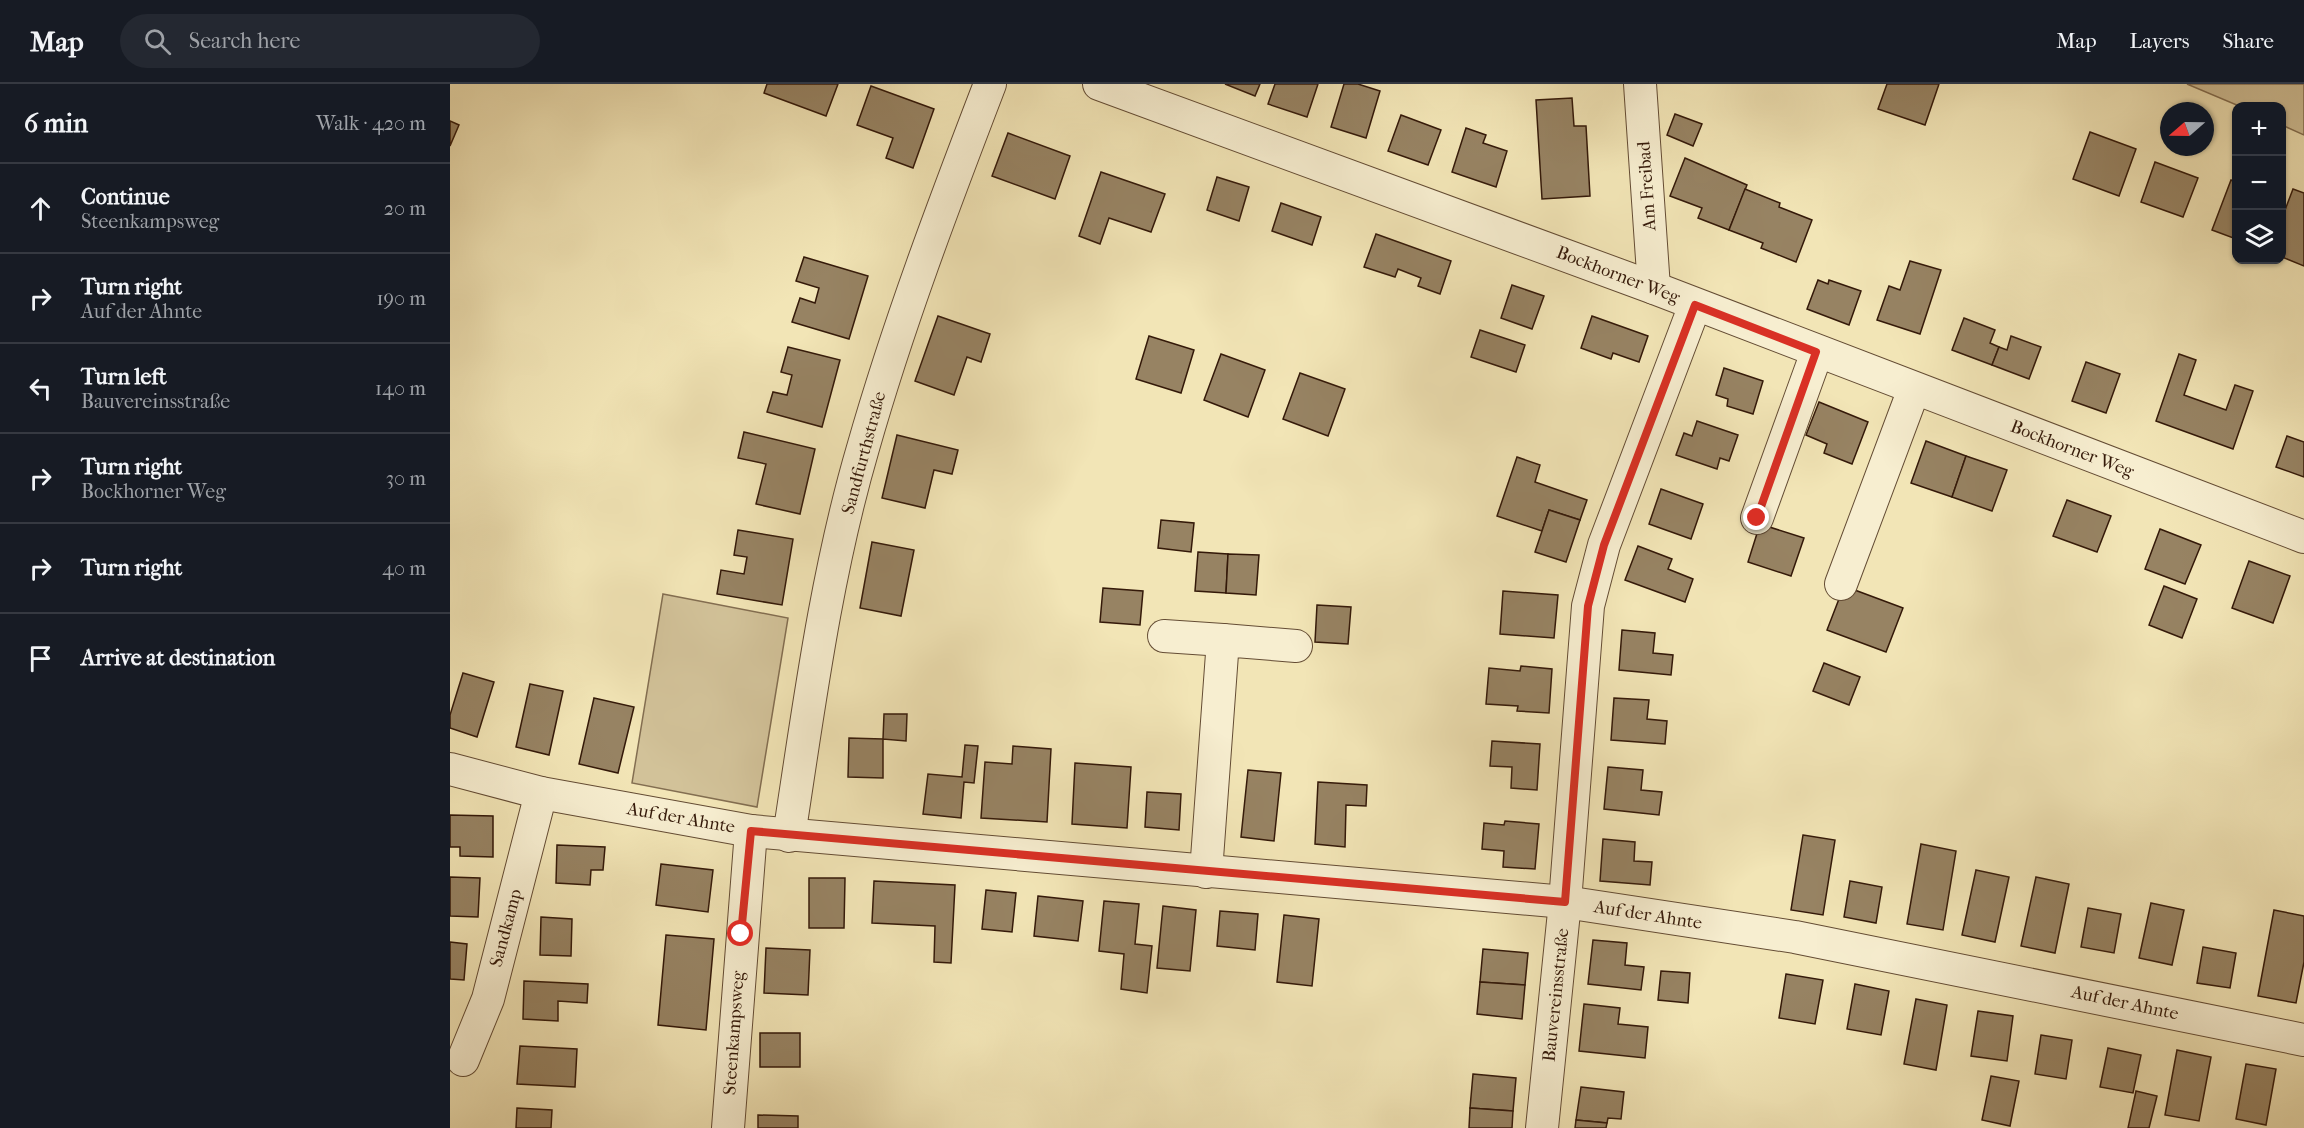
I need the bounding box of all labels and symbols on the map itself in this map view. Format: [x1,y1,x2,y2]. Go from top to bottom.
north arrow [2160,102,2214,156]
street label: Am Freibad [1633,141,1661,232]
street label: Bockhorner Weg [1553,242,1683,308]
street label: Sandfurthstraße [838,389,890,517]
street label: Bockhorner Weg [2007,416,2137,482]
route end [1743,504,1769,530]
street label: Auf der Ahnte [624,798,737,838]
street label: Sandkamp [485,886,527,969]
street label: Auf der Ahnte [1591,896,1704,934]
route start [727,920,753,946]
street label: Bauvereinsstraße [1539,927,1573,1063]
street label: Steenkampsweg [719,970,749,1096]
street label: Auf der Ahnte [2068,981,2181,1025]

